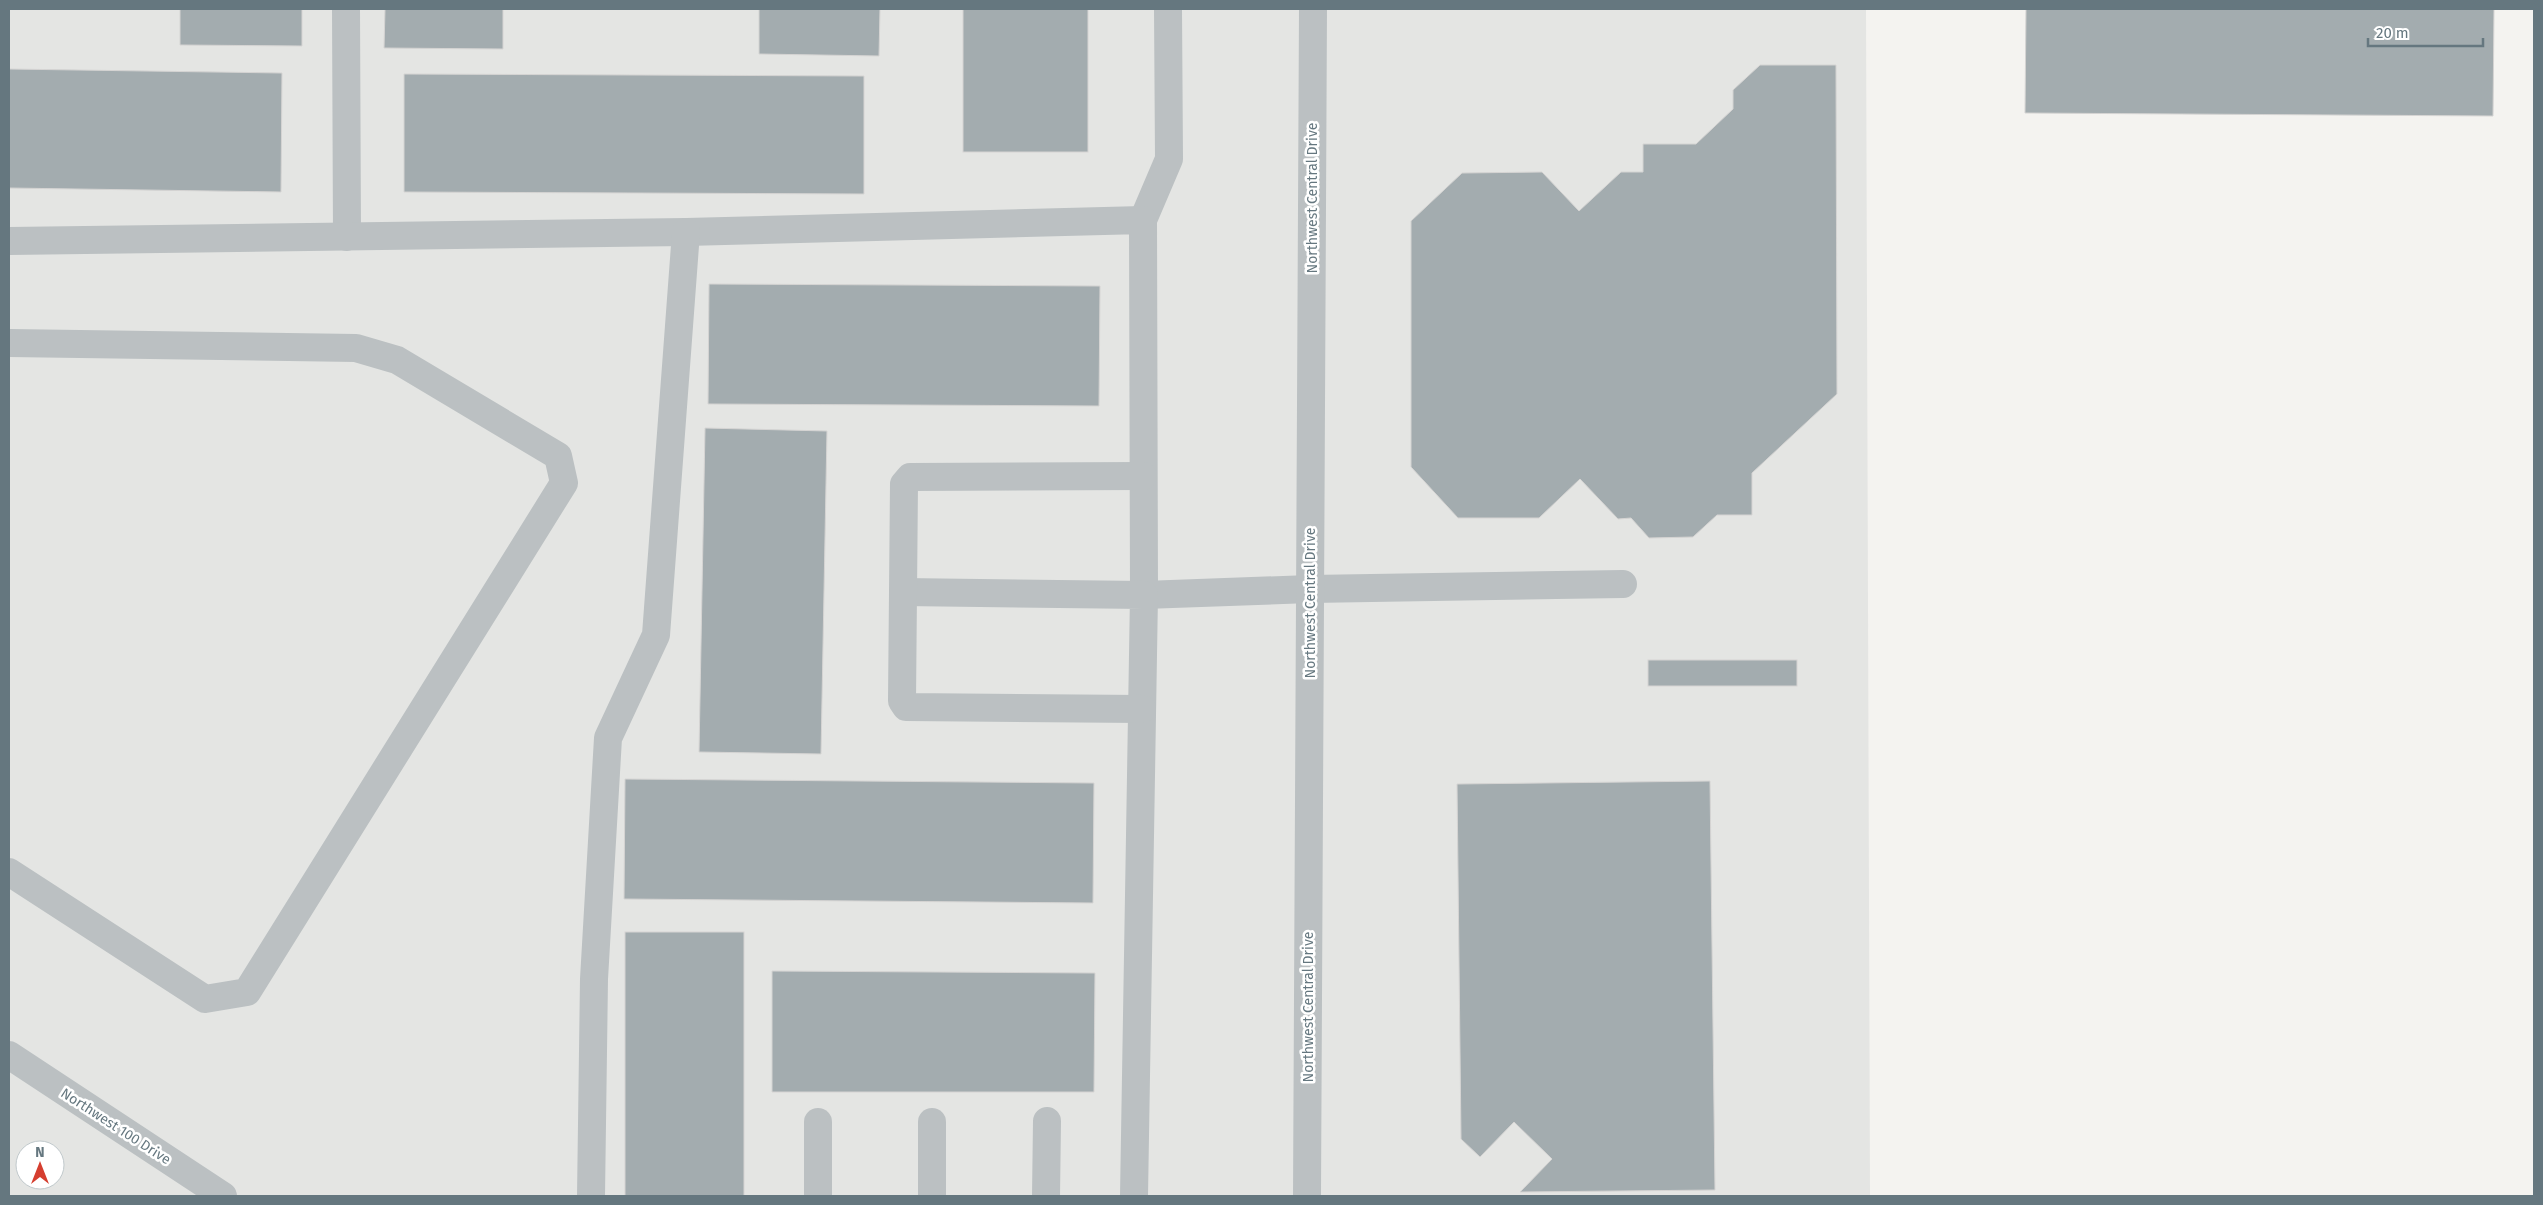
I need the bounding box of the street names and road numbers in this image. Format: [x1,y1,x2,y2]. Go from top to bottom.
street label: Northwest Central Drive [1304,123,1321,273]
street label: Northwest Central Drive [1302,528,1319,678]
street label: Northwest Central Drive [1300,932,1317,1082]
street label: Northwest 100 Drive [58,1085,174,1168]

